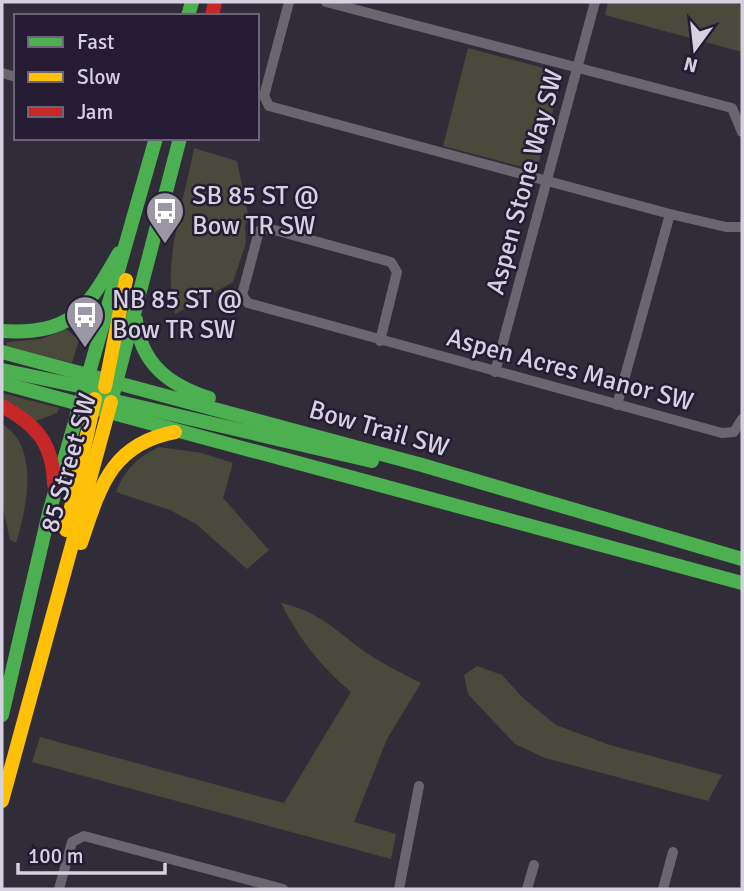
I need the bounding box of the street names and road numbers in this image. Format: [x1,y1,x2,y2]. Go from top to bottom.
street label: Aspen Stone Way SW [480,66,570,298]
street label: Aspen Acres Manor SW [443,322,697,418]
street label: 85 Street SW [34,390,104,536]
street label: Bow Trail SW [305,394,453,464]

